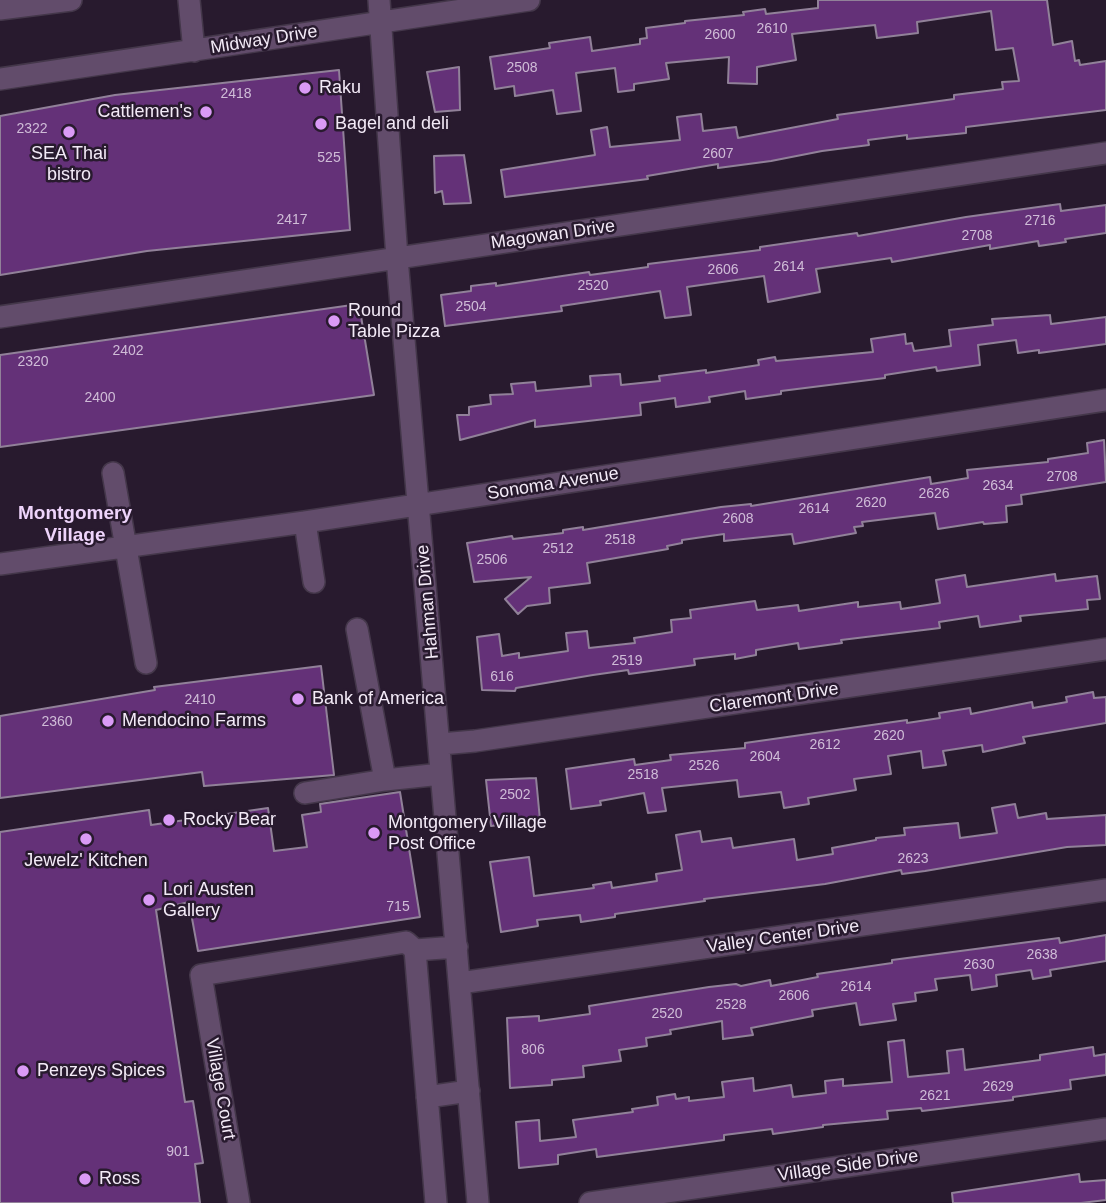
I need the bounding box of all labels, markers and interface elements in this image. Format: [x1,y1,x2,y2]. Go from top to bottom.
street label: Midway Drive [209,21,319,59]
house number: 2610 [756,21,788,37]
house number: 2600 [704,27,736,43]
house number: 2508 [506,60,538,76]
place label: Raku [319,77,361,99]
marker: Raku [297,80,313,96]
house number: 2418 [220,86,252,102]
place label: Cattlemen's [98,101,192,123]
marker: Cattlemen's [198,104,214,120]
place label: Bagel and deli [335,113,449,135]
marker: Bagel and deli [313,116,329,132]
house number: 2322 [16,121,48,137]
marker: SEA Thai bistro [61,124,77,140]
place label: SEA Thai bistro [31,143,107,186]
house number: 2607 [702,146,734,162]
house number: 525 [317,150,341,166]
house number: 2417 [276,212,308,228]
house number: 2716 [1024,213,1056,229]
street label: Magowan Drive [490,216,616,254]
house number: 2708 [961,228,993,244]
house number: 2614 [773,259,805,275]
house number: 2606 [707,262,739,278]
house number: 2520 [577,278,609,294]
house number: 2504 [455,299,487,315]
place label: Round Table Pizza [348,300,440,342]
marker: Round Table Pizza [326,313,342,329]
house number: 2402 [112,343,144,359]
house number: 2320 [17,354,49,370]
house number: 2400 [84,390,116,406]
street label: Sonoma Avenue [486,463,620,505]
house number: 2708 [1046,469,1078,485]
house number: 2634 [982,478,1014,494]
house number: 2626 [918,486,950,502]
house number: 2620 [855,495,887,511]
house number: 2614 [798,501,830,517]
district label: Montgomery Village [18,503,132,547]
house number: 2608 [722,511,754,527]
house number: 2518 [604,532,636,548]
house number: 2512 [542,541,574,557]
street label: Hahman Drive [412,544,444,660]
house number: 2506 [476,552,508,568]
house number: 2519 [611,653,643,669]
house number: 616 [490,669,514,685]
street label: Claremont Drive [708,678,840,718]
place label: Bank of America [312,688,444,710]
marker: Bank of America [290,691,306,707]
house number: 2410 [184,692,216,708]
place label: Mendocino Farms [122,710,266,732]
marker: Mendocino Farms [100,713,116,729]
house number: 2360 [41,714,73,730]
house number: 2620 [873,728,905,744]
house number: 2612 [809,737,841,753]
house number: 2604 [749,749,781,765]
house number: 2526 [688,758,720,774]
house number: 2518 [627,767,659,783]
house number: 2502 [499,787,531,803]
place label: Rocky Bear [183,809,276,831]
marker: Rocky Bear [161,812,177,828]
place label: Montgomery Village Post Office [388,812,547,854]
marker: Montgomery Village Post Office [366,825,382,841]
marker: Jewelz' Kitchen [78,831,94,847]
place label: Jewelz' Kitchen [24,850,148,872]
house number: 2623 [897,851,929,867]
place label: Lori Austen Gallery [163,879,254,922]
marker: Lori Austen Gallery [141,892,157,908]
house number: 715 [386,899,410,915]
street label: Valley Center Drive [705,916,861,958]
house number: 2638 [1026,947,1058,963]
house number: 2630 [963,957,995,973]
house number: 2614 [840,979,872,995]
house number: 2606 [778,988,810,1004]
house number: 2528 [715,997,747,1013]
house number: 2520 [651,1006,683,1022]
street label: Village Court [200,1037,240,1141]
house number: 806 [521,1042,545,1058]
place label: Penzeys Spices [37,1060,165,1082]
marker: Penzeys Spices [15,1063,31,1079]
house number: 2629 [982,1079,1014,1095]
house number: 2621 [919,1088,951,1104]
house number: 901 [166,1144,190,1160]
street label: Village Side Drive [776,1145,920,1187]
place label: Ross [99,1168,140,1190]
marker: Ross [77,1171,93,1187]

